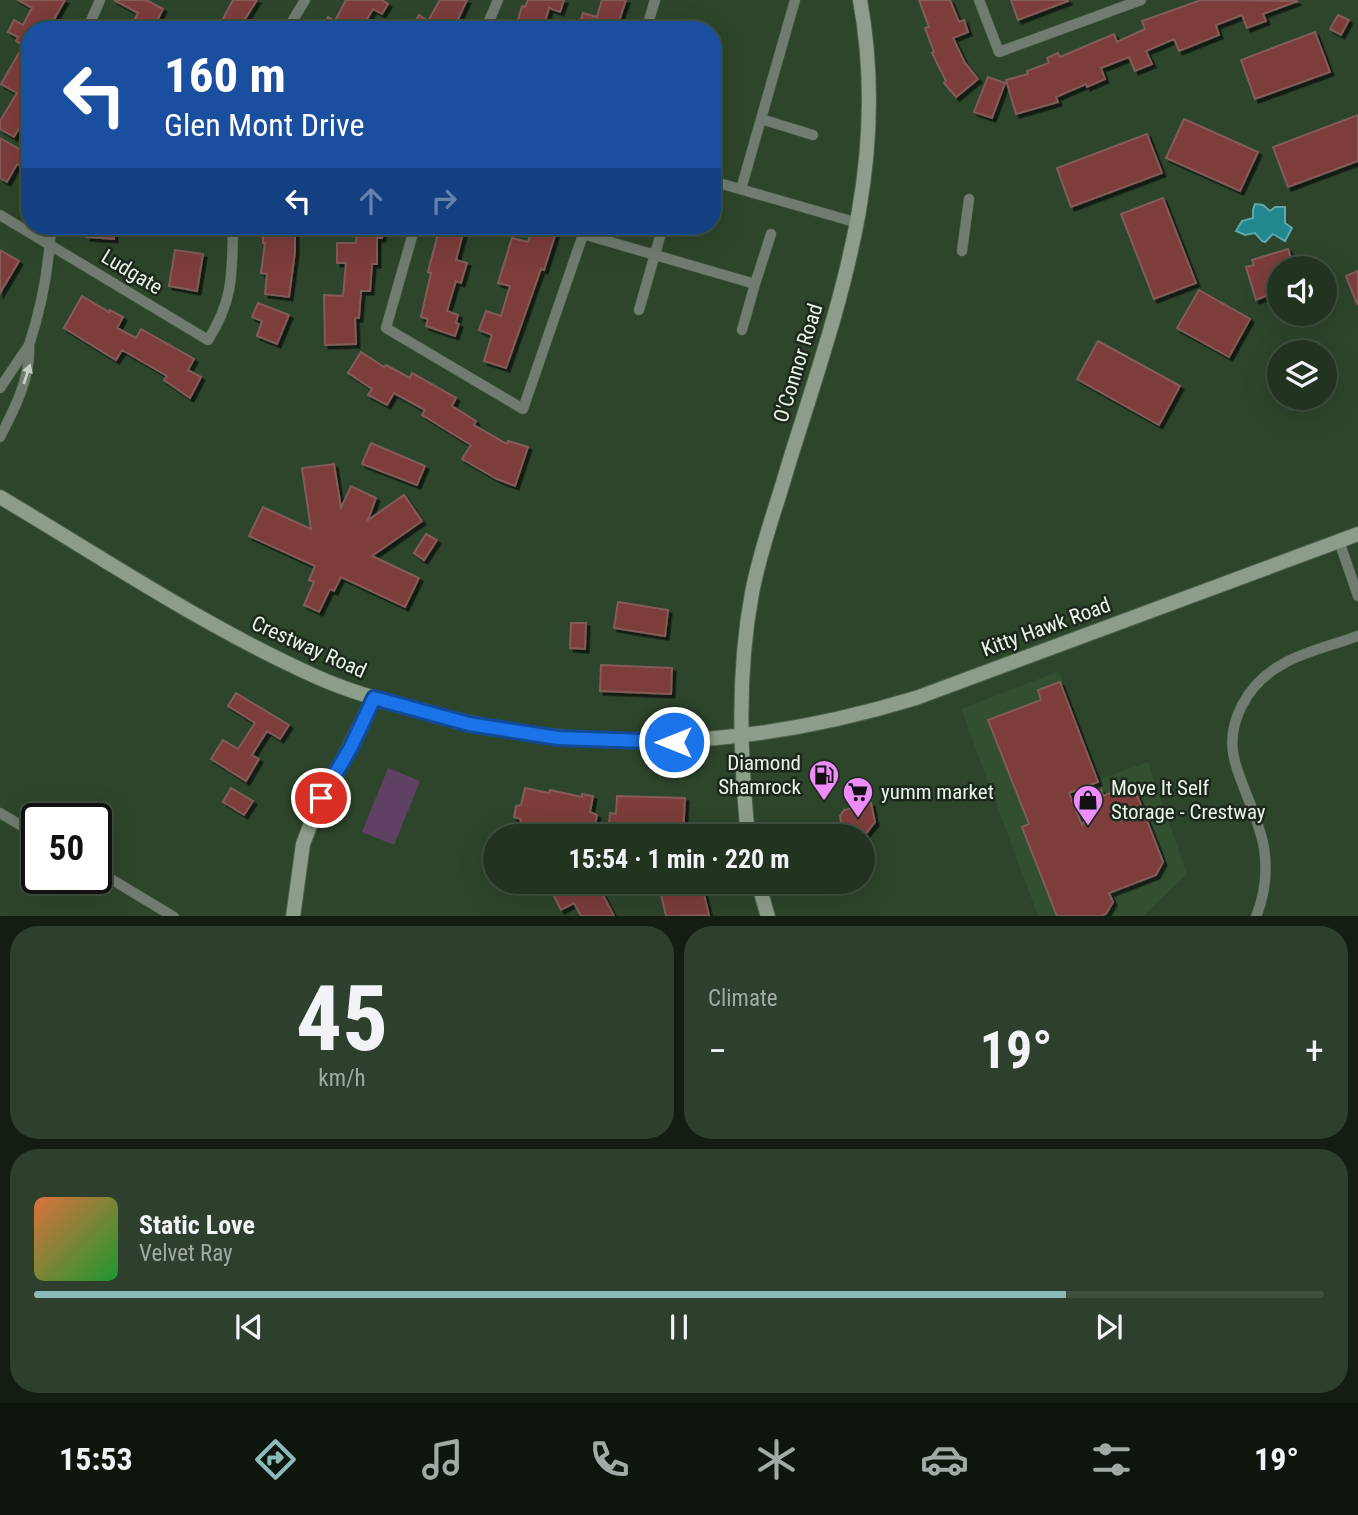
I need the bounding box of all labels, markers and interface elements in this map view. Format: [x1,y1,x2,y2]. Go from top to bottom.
text: 160 m [164,47,286,104]
icon: left [49,49,140,140]
text: Glen Mont Drive [164,106,364,144]
icon: left [279,182,317,220]
icon: ahead [352,182,390,220]
icon: right [425,182,463,220]
street label: Ludgate [97,245,167,300]
map controls [1267,256,1337,410]
button: sound [1267,256,1337,326]
street label: O'Connor Road [769,301,827,425]
button: layers [1267,340,1337,410]
one-way arrow [22,364,32,385]
street label: Kitty Hawk Road [978,593,1114,661]
street label: Crestway Road [248,611,370,683]
position arrow [637,705,711,779]
place label: Diamond Shamrock [718,751,802,799]
fuel station icon: Diamond Shamrock [807,758,841,802]
pin [291,768,351,828]
supermarket icon: yumm market [841,775,875,819]
place label: Move It Self Storage - Crestway [1111,776,1266,824]
icon: arrive [302,779,340,817]
place label: yumm market [881,780,994,804]
shop icon: Move It Self Storage - Crestway [1071,783,1105,827]
speed limit sign: 50 [21,803,112,894]
text: 15:54 · 1 min · 220 m [569,844,789,874]
text: 45 [296,966,388,1072]
text: Climate [708,985,778,1012]
text: 19° [980,1020,1052,1081]
text: − [708,1029,727,1073]
text: + [1305,1029,1324,1073]
text: km/h [318,1065,366,1092]
text: Static Love [139,1210,255,1240]
text: Velvet Ray [139,1240,233,1267]
icon: previous [230,1308,268,1346]
icon: pause [660,1308,698,1346]
icon: next [1090,1308,1128,1346]
icon: directions [251,1435,300,1484]
icon: music [418,1435,467,1484]
icon: phone [585,1435,634,1484]
icon: climate [752,1435,801,1484]
icon: car [920,1435,969,1484]
icon: filters [1087,1435,1136,1484]
text: 15:53 [59,1440,133,1478]
text: 19° [1254,1440,1299,1478]

